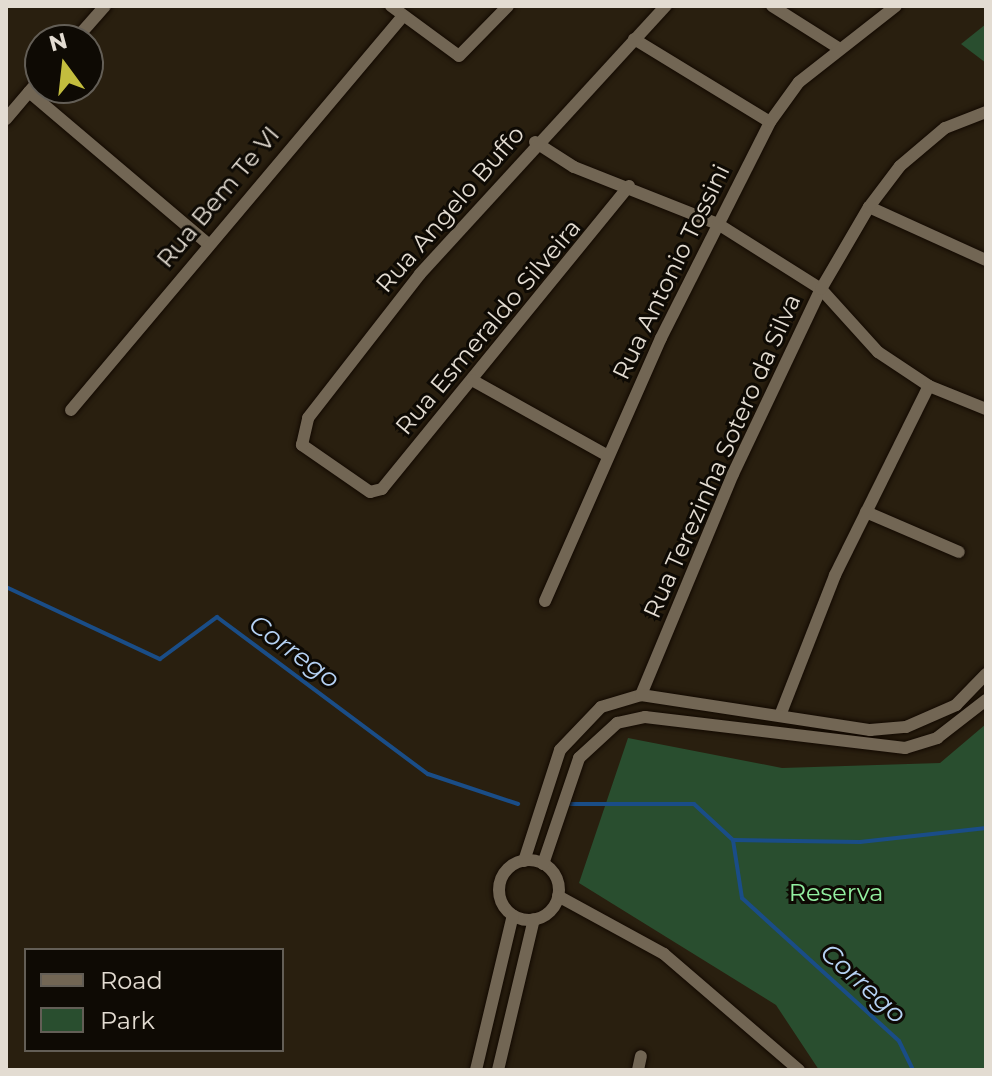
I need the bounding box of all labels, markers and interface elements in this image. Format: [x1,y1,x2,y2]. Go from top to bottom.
north arrow [24,24,104,104]
text: N [46,27,70,58]
street label: Rua Angelo Buffo [370,120,530,298]
street label: Rua Bem Te VI [151,121,285,273]
street label: Rua Antonio Tossini [606,160,736,384]
street label: Rua Esmeraldo Silveira [389,213,587,441]
street label: Rua Terezinha Sotero da Silva [637,290,807,622]
water label: Corrego [243,609,345,695]
park label: Reserva [789,879,883,907]
water label: Corrego [814,937,912,1031]
legend [24,948,284,1052]
text: Road [100,966,163,995]
text: Park [100,1006,155,1035]

